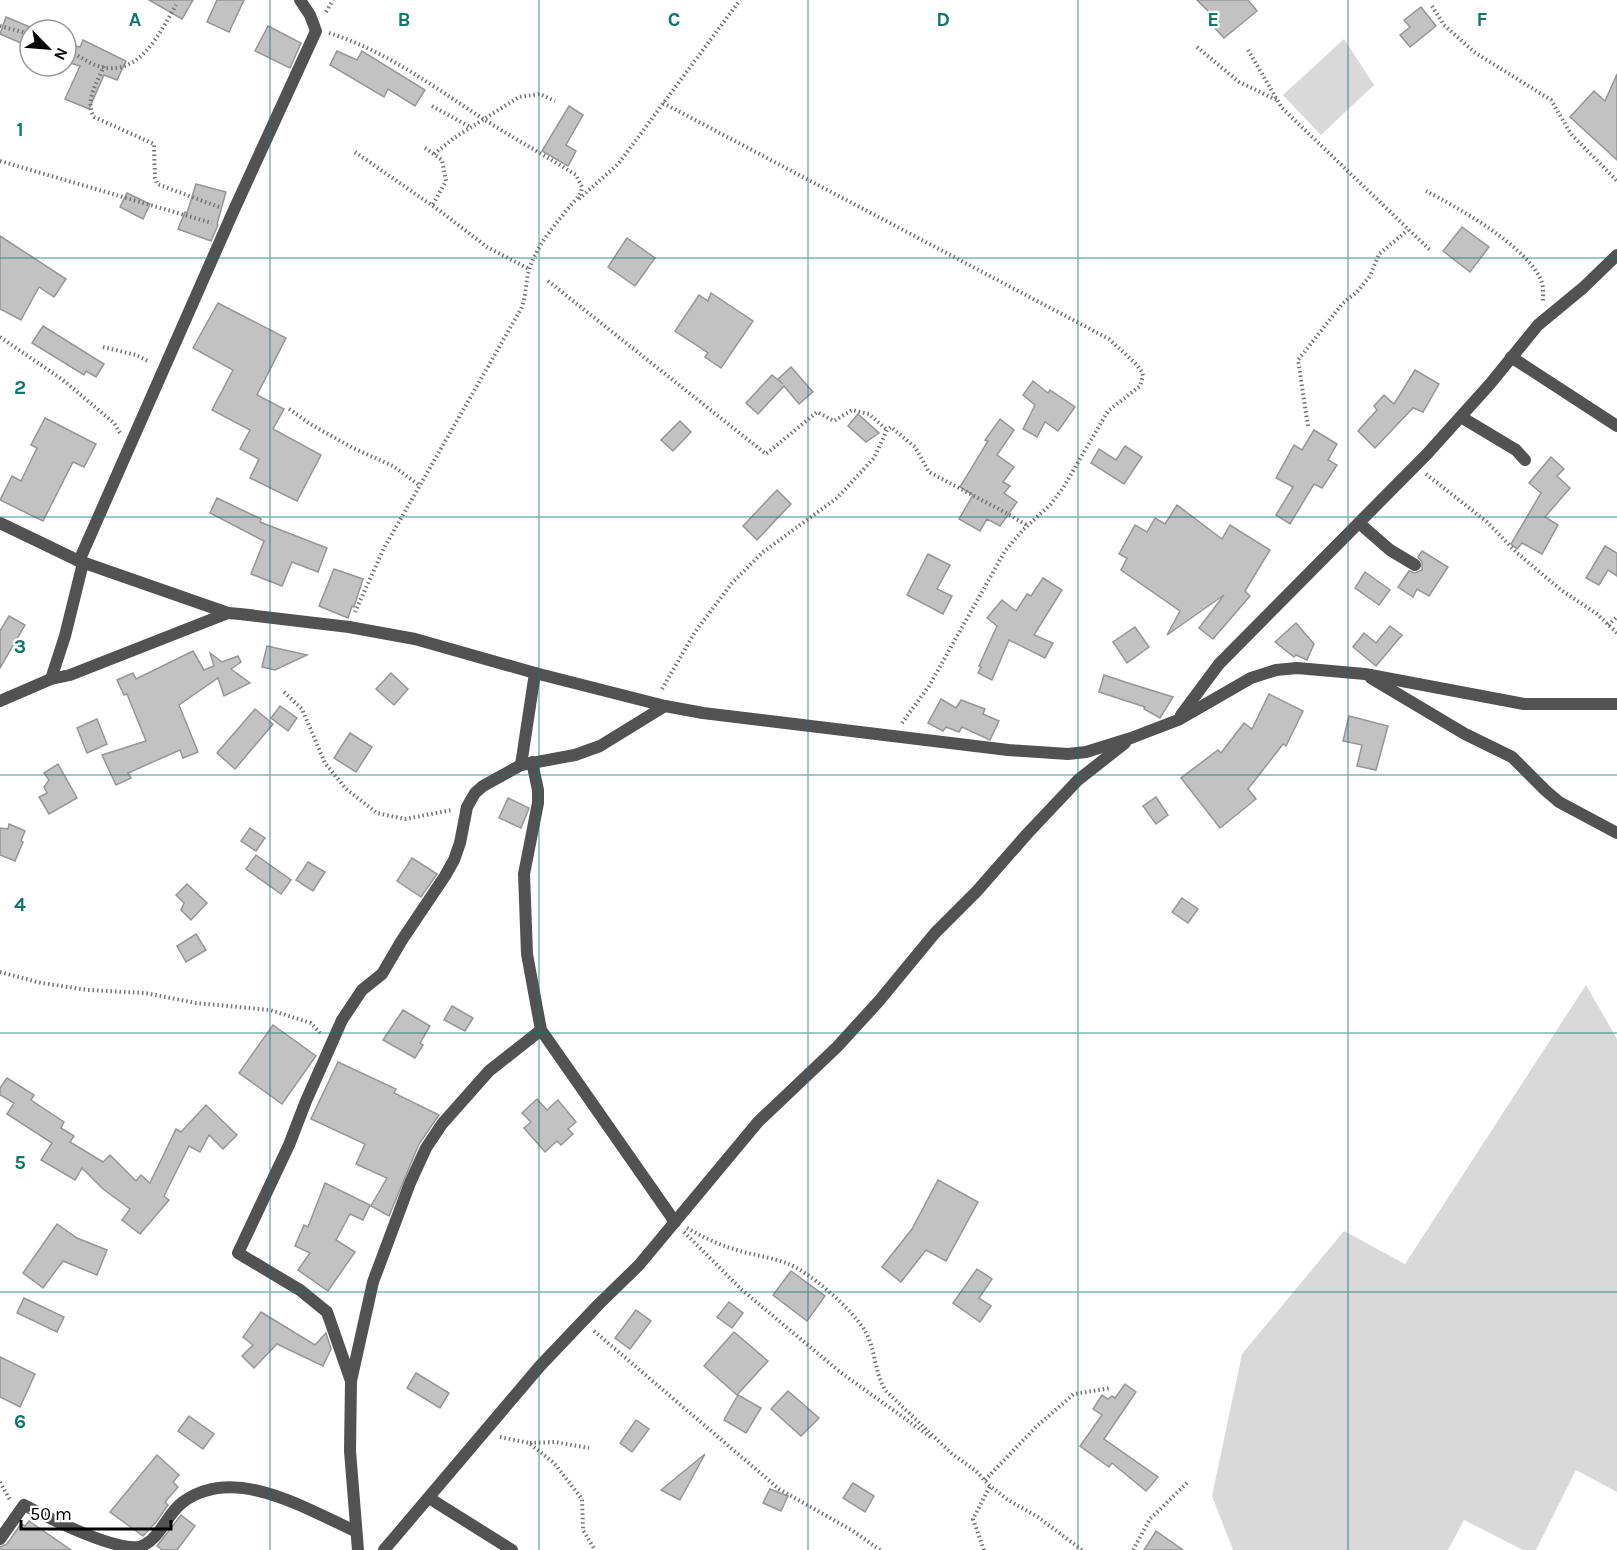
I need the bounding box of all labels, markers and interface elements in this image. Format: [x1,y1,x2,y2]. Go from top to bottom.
text: A [129,8,142,31]
text: B [398,8,410,31]
text: C [668,8,680,31]
text: D [936,8,950,31]
text: E [1207,8,1219,31]
text: F [1477,8,1488,31]
north arrow [18,18,78,78]
text: N [50,45,72,63]
text: 1 [16,118,24,141]
text: 2 [14,376,26,399]
text: 3 [14,635,26,658]
text: 4 [14,893,26,916]
text: 5 [14,1151,26,1174]
text: 6 [14,1410,26,1433]
scale bar [21,1493,171,1531]
text: 50 m [30,1503,72,1525]

